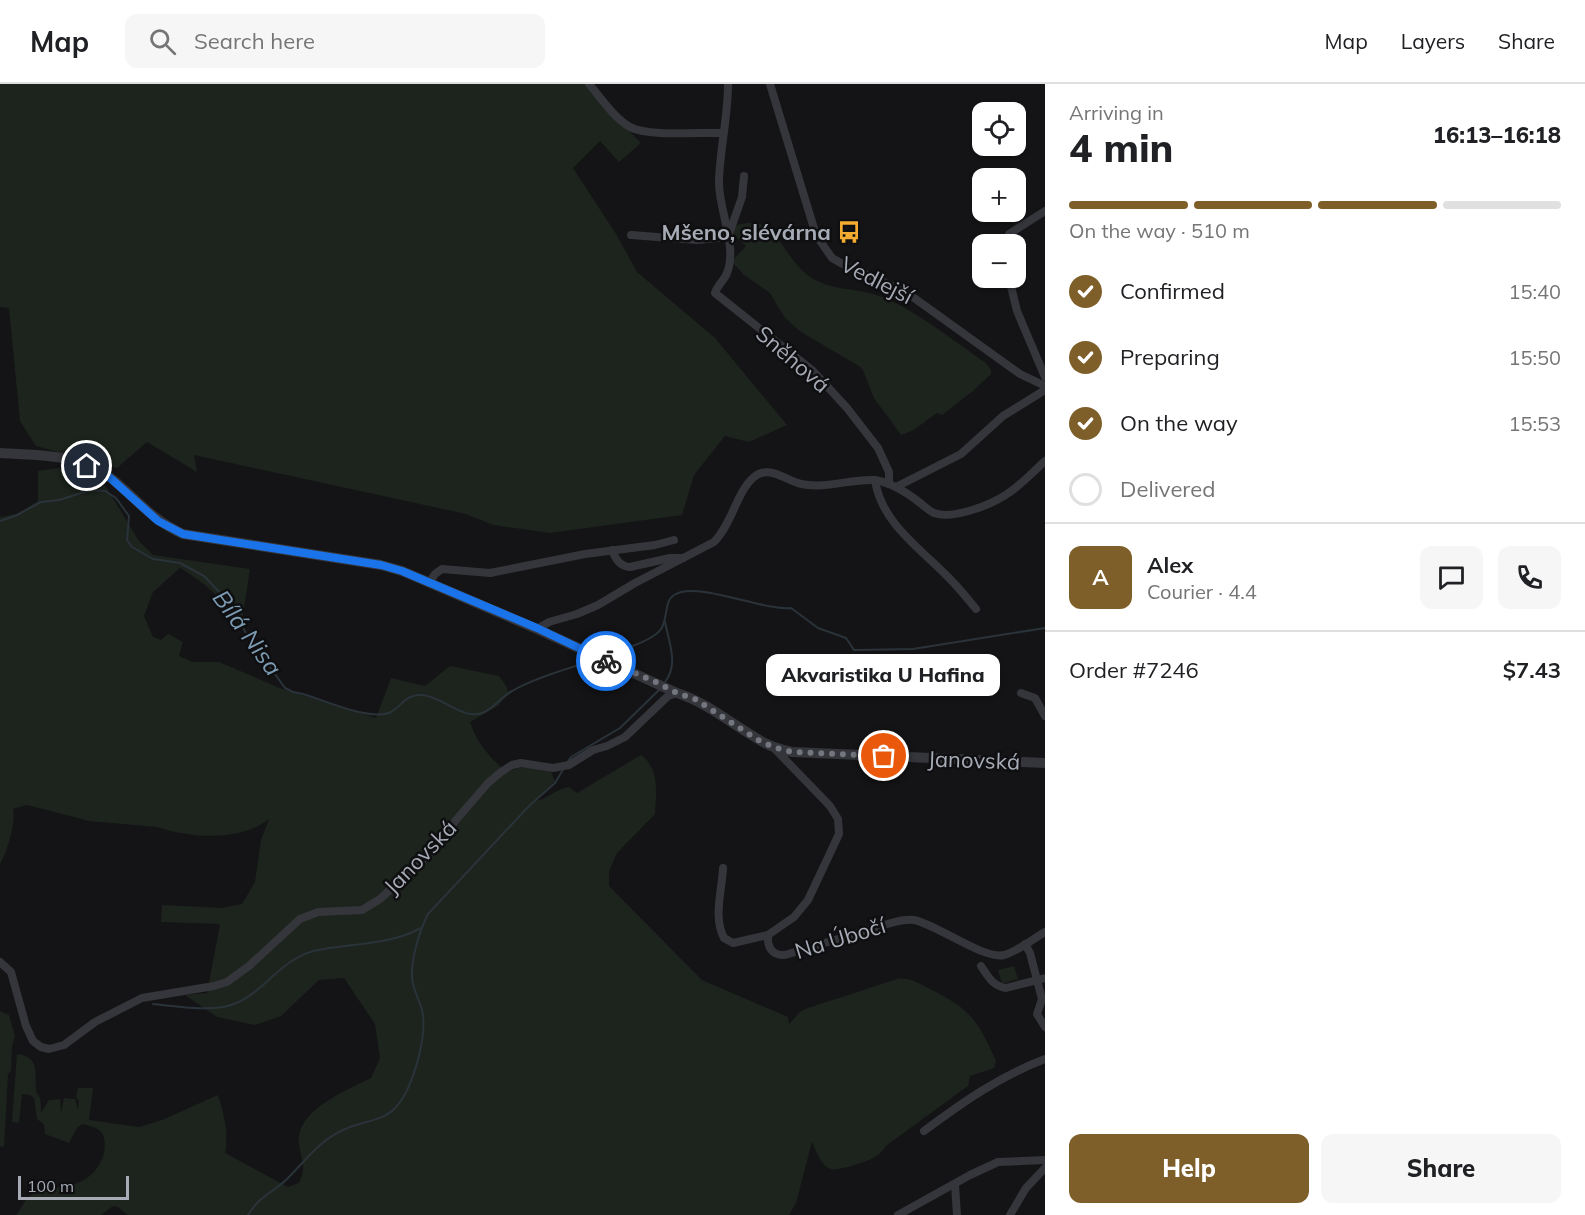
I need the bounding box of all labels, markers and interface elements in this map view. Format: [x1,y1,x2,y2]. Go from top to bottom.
search box [125,14,545,68]
text: Map [30,24,89,59]
icon: search [146,25,179,58]
text: Search here [194,27,315,55]
text: Map [1325,28,1368,54]
text: Layers [1401,28,1465,54]
text: Share [1498,28,1555,54]
text: Arriving in [1069,100,1164,125]
map controls [972,102,1026,288]
button: locate [972,102,1026,156]
text: 16:13–16:18 [1433,121,1561,149]
text: 4 min [1069,123,1174,172]
button: + [972,168,1026,222]
place label: Mšeno, slévárna [662,218,831,246]
text: On the way · 510 m [1069,218,1250,243]
bus stop icon: Mšeno, slévárna [836,219,862,245]
button: − [972,234,1026,288]
street label: Vedlejší [836,250,920,311]
icon: check [1069,275,1102,308]
text: Confirmed [1120,277,1225,305]
text: 15:40 [1508,279,1561,304]
street label: Sněhová [750,319,836,399]
icon: check [1069,341,1102,374]
text: Preparing [1120,343,1220,371]
text: 15:50 [1508,345,1561,370]
icon: check [1069,407,1102,440]
text: On the way [1120,409,1238,437]
text: 15:53 [1508,411,1561,436]
pin [61,440,112,491]
icon: home [70,449,103,482]
text: Delivered [1120,475,1215,503]
button: chat [1420,546,1483,609]
button: phone [1498,546,1561,609]
text: Alex [1147,551,1193,579]
text: A [1092,563,1109,591]
text: Courier · 4.4 [1147,579,1257,604]
water label: Bílá Nisa [207,584,289,681]
courier [576,631,636,691]
icon: bike [590,645,623,678]
callout: Akvaristika U Hafina [767,654,1001,696]
text: Order #7246 [1069,656,1199,684]
text: $7.43 [1503,656,1561,684]
text: Akvaristika U Hafina [781,662,985,687]
pin [858,730,909,781]
icon: bag [867,739,900,772]
street label: Janovská [927,744,1021,776]
street label: Janovská [378,814,462,900]
street label: Na Úbočí [791,910,890,965]
button: Help [1069,1134,1309,1203]
button: Share [1321,1134,1561,1203]
scale bar [18,1173,129,1200]
text: 100 m [27,1176,74,1196]

